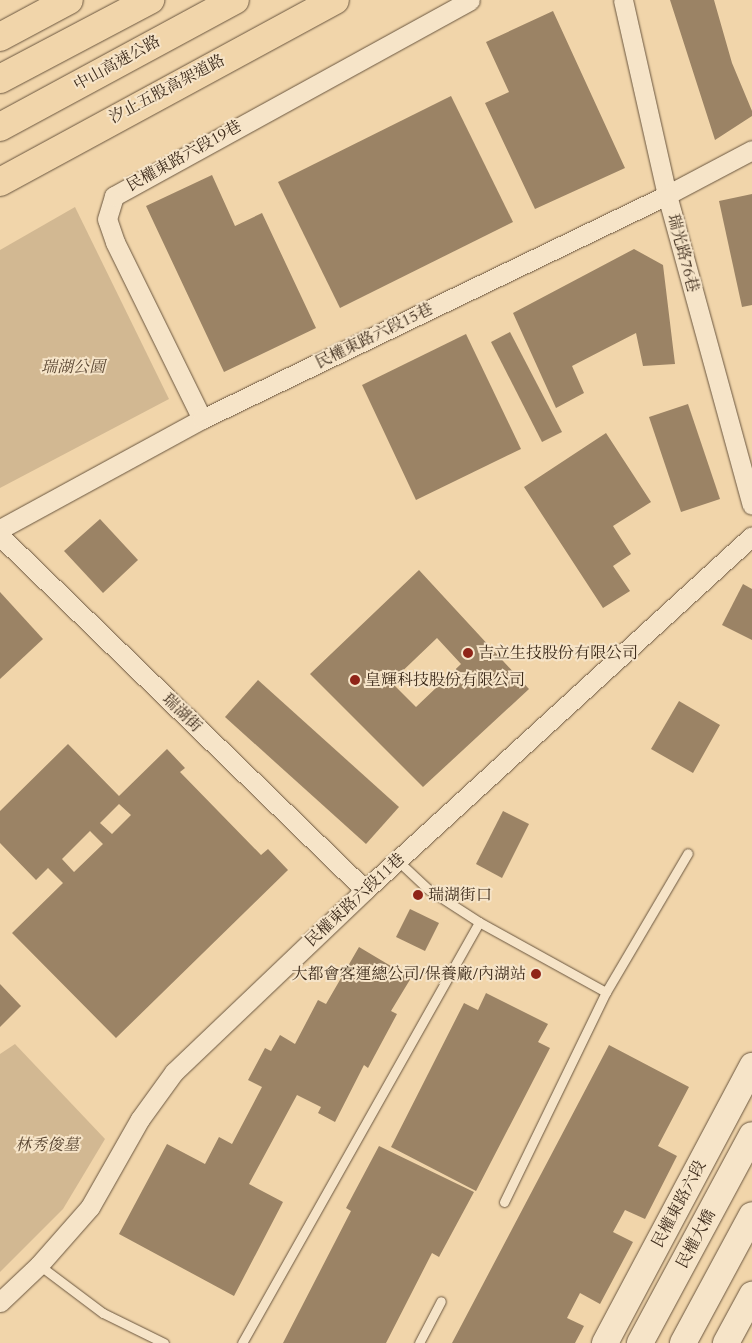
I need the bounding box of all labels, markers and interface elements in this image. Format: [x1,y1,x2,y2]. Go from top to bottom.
street label: 中山高速公路 [70,31,164,95]
street label: 汐止五股高架道路 [106,50,228,128]
street label: 民權東路六段19巷 [123,116,245,196]
street label: 瑞光路76巷 [663,212,703,294]
street label: 民權東路六段15巷 [312,299,436,373]
park label: 瑞湖公園 [41,357,105,377]
place label: 吉立生技股份有限公司 [478,643,638,663]
marker: 吉立生技股份有限公司 [462,647,474,659]
place label: 皇輝科技股份有限公司 [365,670,525,690]
marker: 皇輝科技股份有限公司 [349,674,361,686]
street label: 瑞湖街 [158,689,206,737]
street label: 民權東路六段11巷 [302,849,408,951]
place label: 瑞湖街口 [428,885,492,905]
marker: 瑞湖街口 [412,889,424,901]
place label: 大都會客運總公司/保養廠/內湖站 [292,964,526,984]
marker: 大都會客運總公司/保養廠/內湖站 [530,968,542,980]
park label: 林秀俊墓 [15,1135,79,1155]
street label: 民權東路六段 [648,1157,710,1251]
street label: 民權大橋 [673,1206,719,1272]

